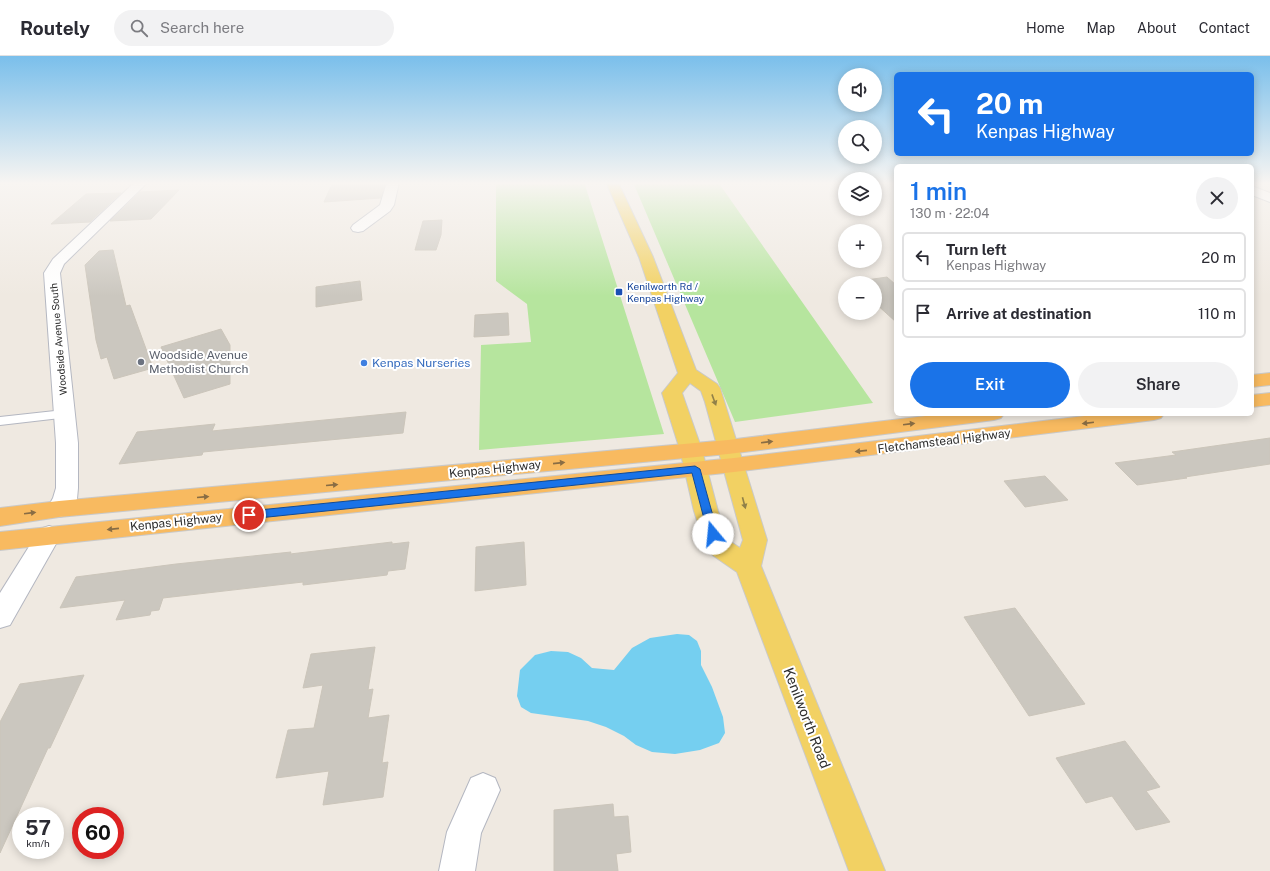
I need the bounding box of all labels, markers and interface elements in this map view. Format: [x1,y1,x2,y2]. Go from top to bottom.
search box [114,10,394,46]
text: Routely [20,17,90,39]
icon: search [128,17,150,39]
text: Search here [160,19,244,36]
text: Home [1026,20,1065,36]
text: Map [1087,20,1115,36]
text: About [1137,20,1177,36]
text: Contact [1199,20,1250,36]
map controls [838,68,882,320]
button: sound [838,68,882,112]
text: 20 m [976,87,1043,120]
icon: left [910,88,962,140]
button: search [838,120,882,164]
text: Kenpas Highway [976,121,1115,142]
button: layers [838,172,882,216]
text: 1 min [910,177,967,205]
button: close [1196,177,1238,219]
text: 130 m · 22:04 [910,206,990,221]
button: + [838,224,882,268]
text: Turn left [946,241,1007,258]
icon: left [912,246,934,268]
text: 20 m [1201,249,1236,266]
text: Kenpas Highway [946,258,1046,273]
button: − [838,276,882,320]
place label: Kenilworth Rd / Kenpas Highway [627,280,705,304]
street label: Woodside Avenue South [47,282,69,396]
marker: Kenilworth Rd / Kenpas Highway [614,287,624,297]
icon: arrive [912,302,934,324]
text: Arrive at destination [946,305,1091,322]
text: 110 m [1198,305,1236,322]
place label: Woodside Avenue Methodist Church [149,348,248,376]
place label: Kenpas Nurseries [372,356,470,370]
marker: Woodside Avenue Methodist Church [136,357,146,367]
marker: Kenpas Nurseries [359,358,369,368]
button: Exit [910,362,1070,408]
button: Share [1078,362,1238,408]
one-way arrow [712,395,718,407]
one-way arrow [1082,420,1094,426]
one-way arrow [903,421,916,428]
street label: Fletchamstead Highway [877,426,1012,456]
one-way arrow [761,439,773,445]
one-way arrow [855,447,867,454]
street label: Kenpas Highway [448,457,542,481]
one-way arrow [553,459,565,466]
one-way arrow [326,481,338,488]
one-way arrow [197,493,209,500]
one-way arrow [741,497,747,509]
pin [232,498,266,532]
icon: arrive [238,504,260,526]
one-way arrow [24,510,36,516]
street label: Kenpas Highway [129,510,223,534]
position arrow [692,513,734,555]
one-way arrow [107,525,119,532]
street label: Kenilworth Road [780,665,834,771]
speed limit sign: 60 [72,807,124,859]
text: 57 [25,816,51,840]
text: km/h [26,837,50,849]

